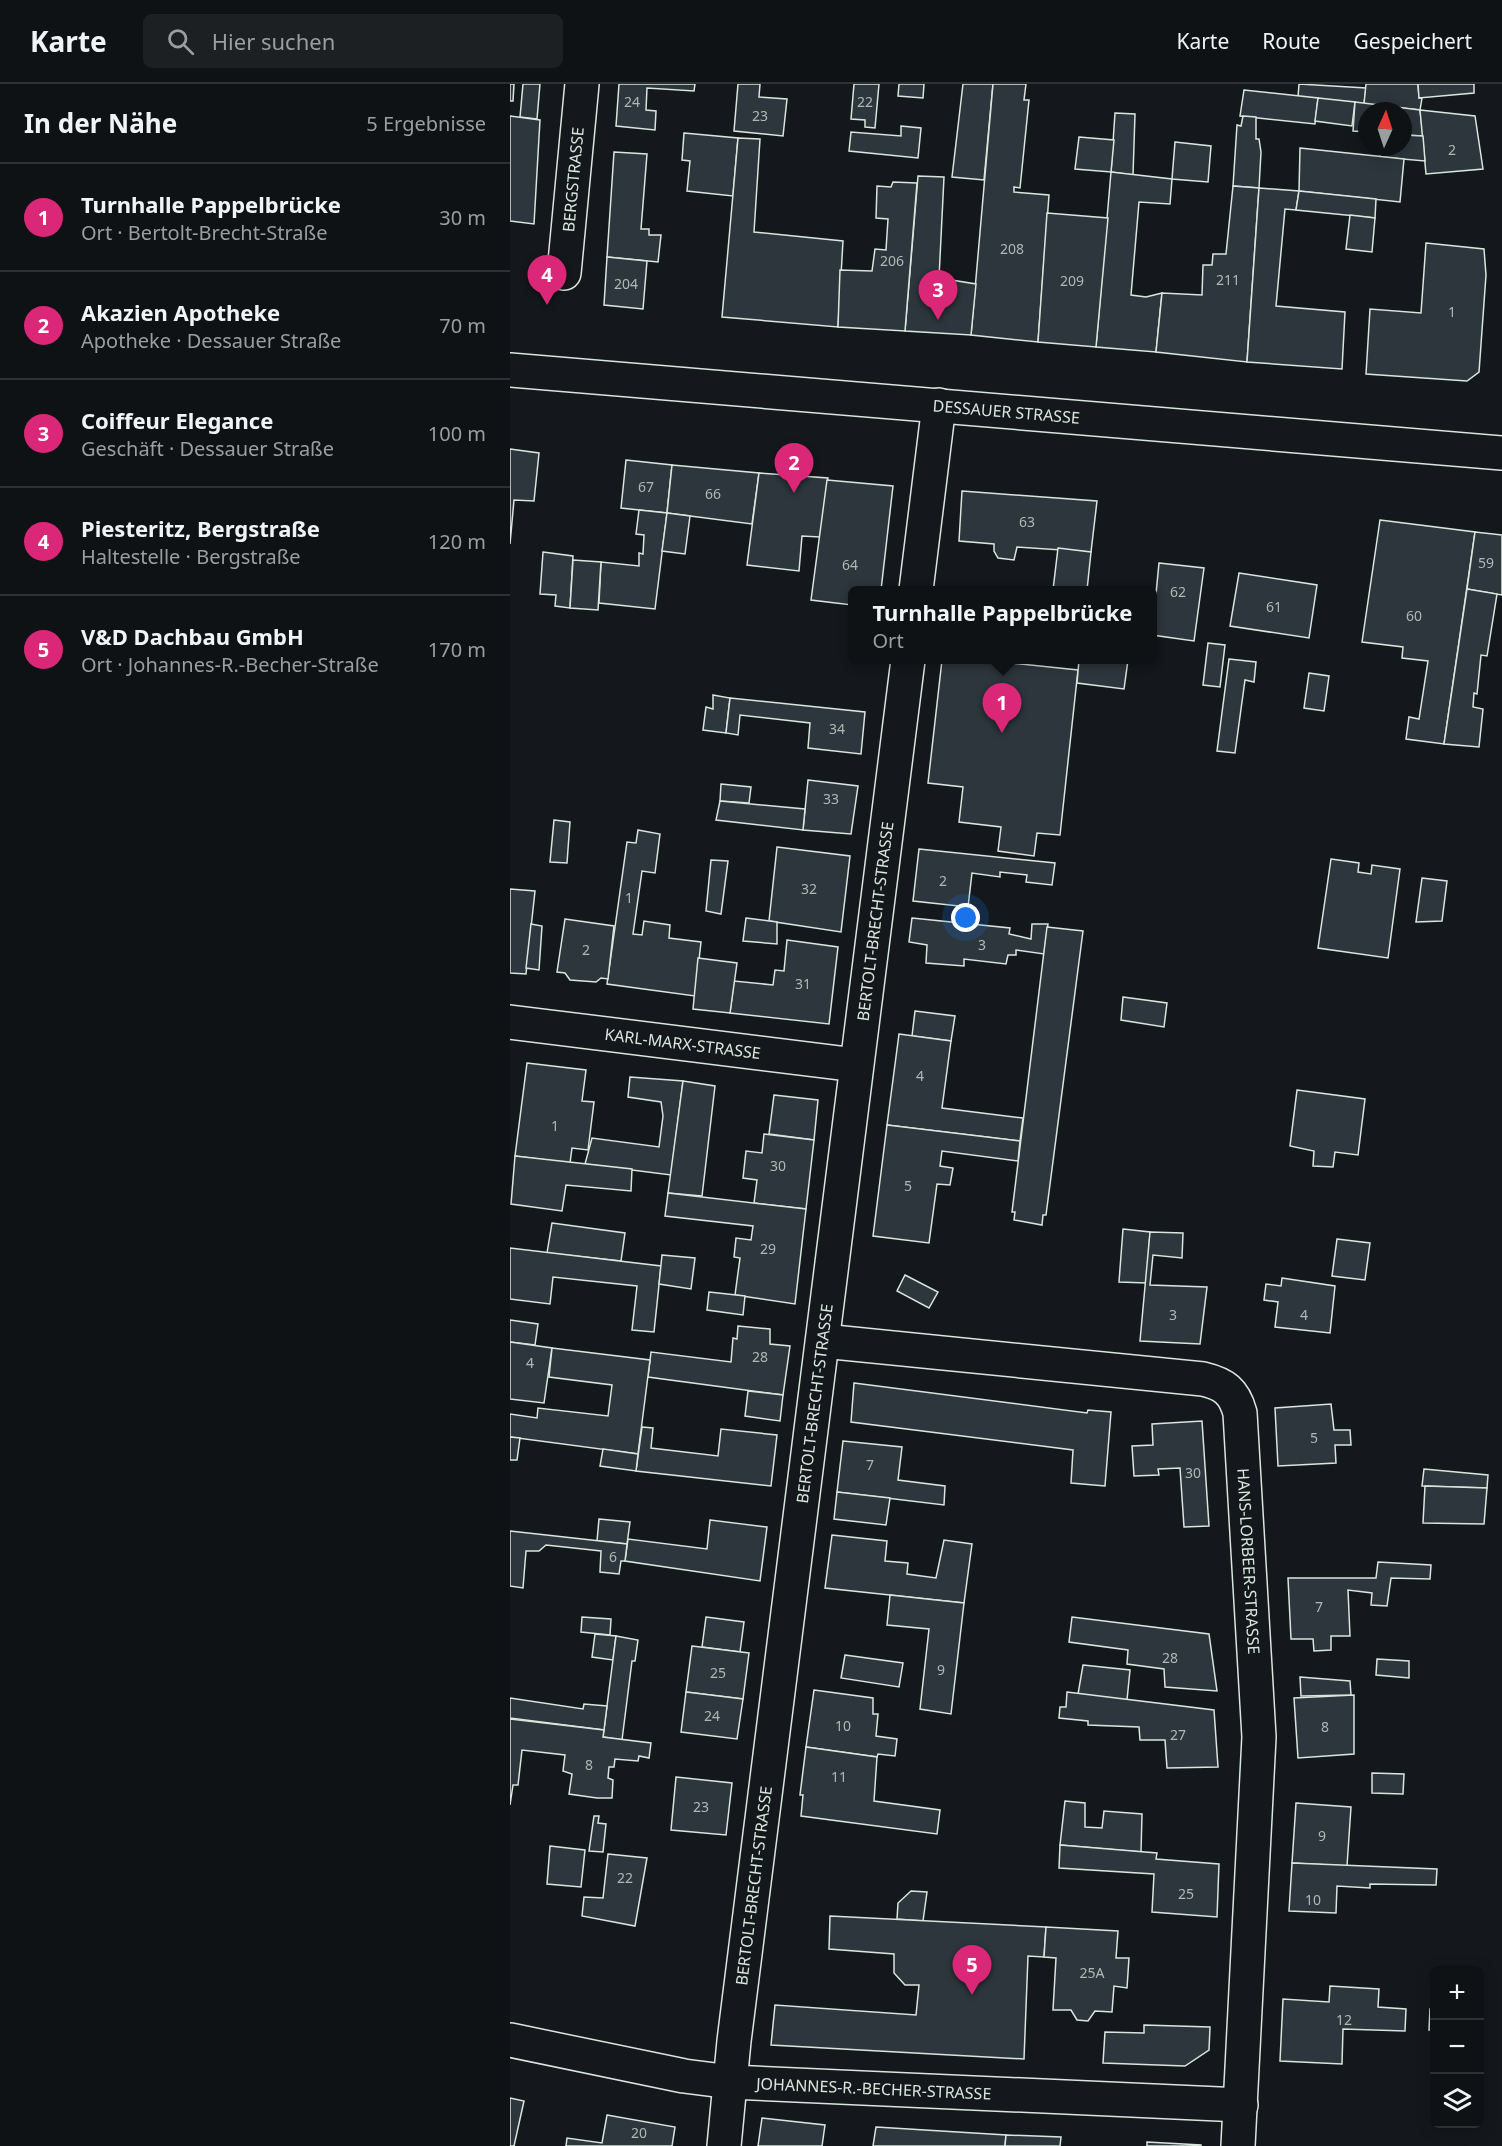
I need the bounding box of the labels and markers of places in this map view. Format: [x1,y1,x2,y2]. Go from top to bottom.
pin: 4 [528,256,567,305]
pin: 3 [918,270,958,320]
pin: 2 [774,444,814,493]
pin: 1 [982,684,1022,733]
pin: 5 [952,1946,992,1995]

